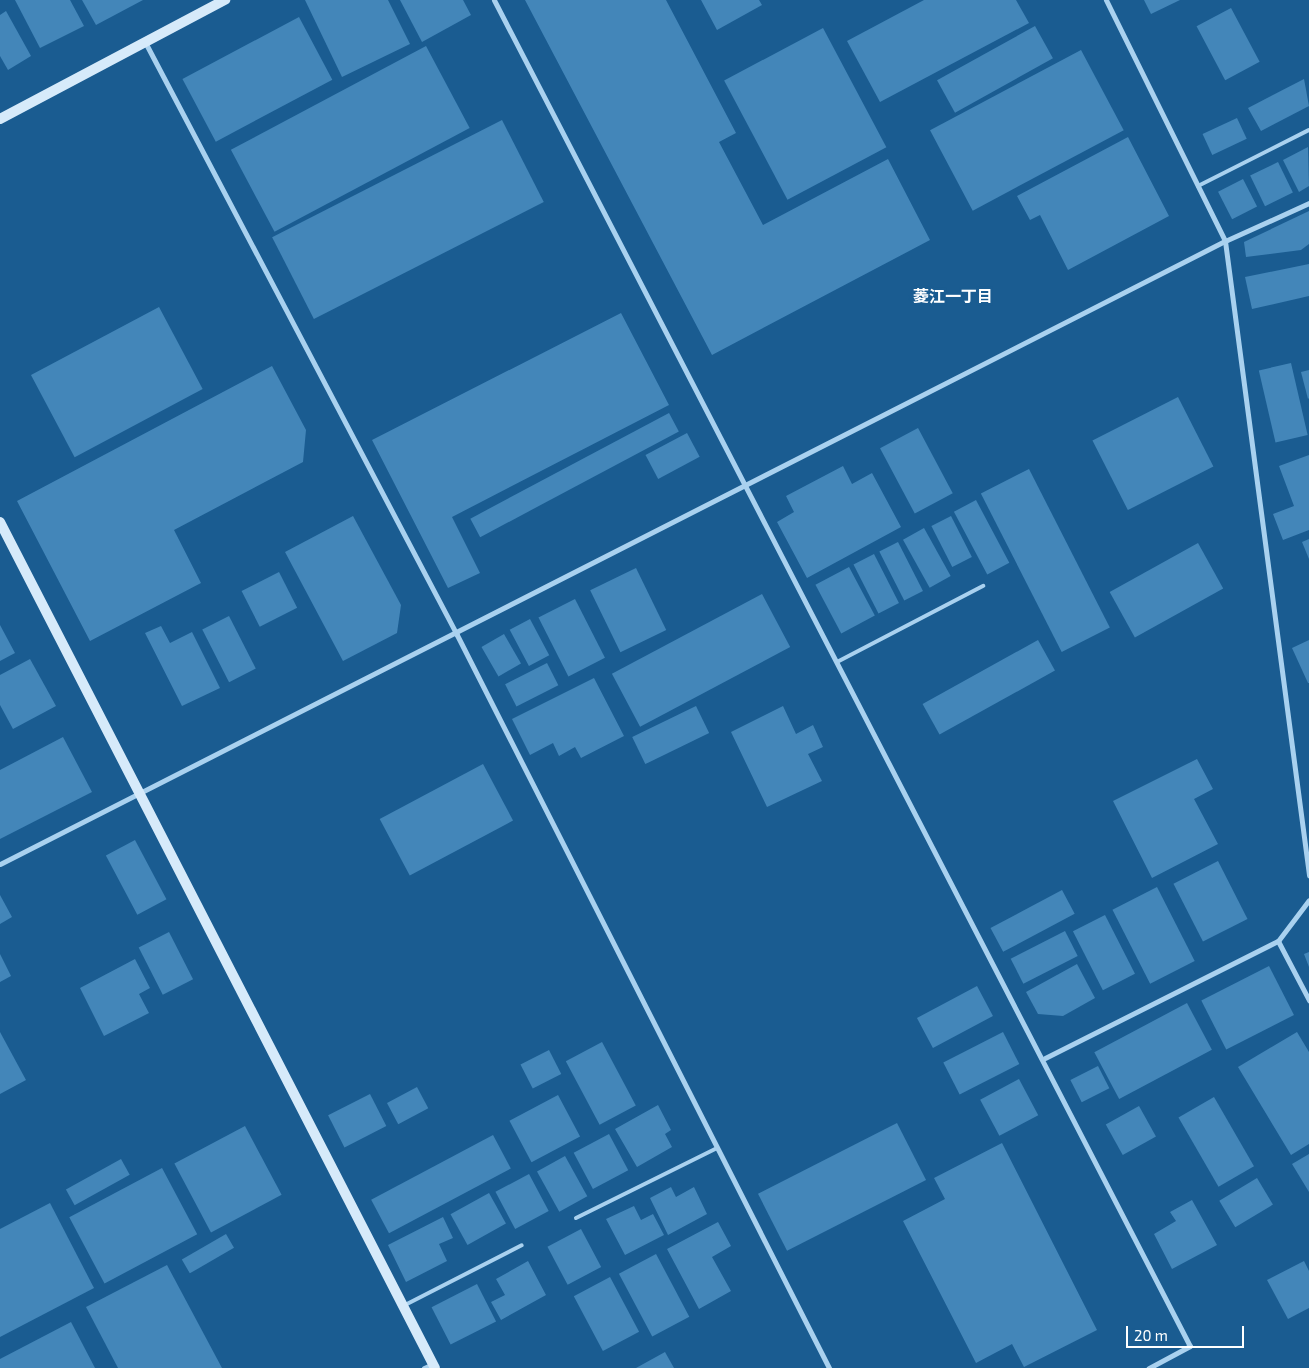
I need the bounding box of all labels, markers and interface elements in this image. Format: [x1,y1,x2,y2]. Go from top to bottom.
district label: 菱江一丁目 [913,286,993,306]
scale bar [1129,1316,1246,1348]
text: 20 m [1134,1326,1168,1344]

